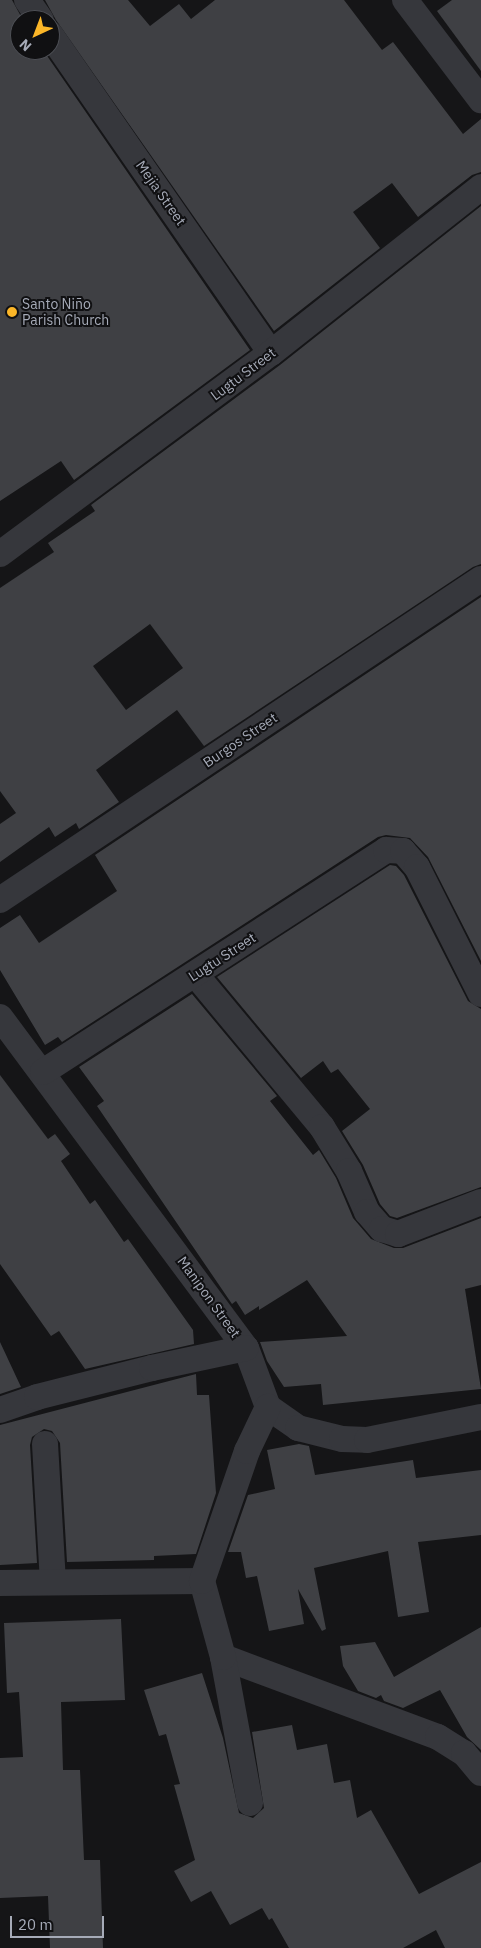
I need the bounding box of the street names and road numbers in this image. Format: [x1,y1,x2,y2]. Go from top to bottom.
street label: Mejia Street [133,157,189,229]
street label: Lugtu Street [207,344,279,404]
street label: Burgos Street [200,709,280,771]
street label: Lugtu Street [185,929,259,985]
street label: Manipon Street [174,1253,244,1341]

